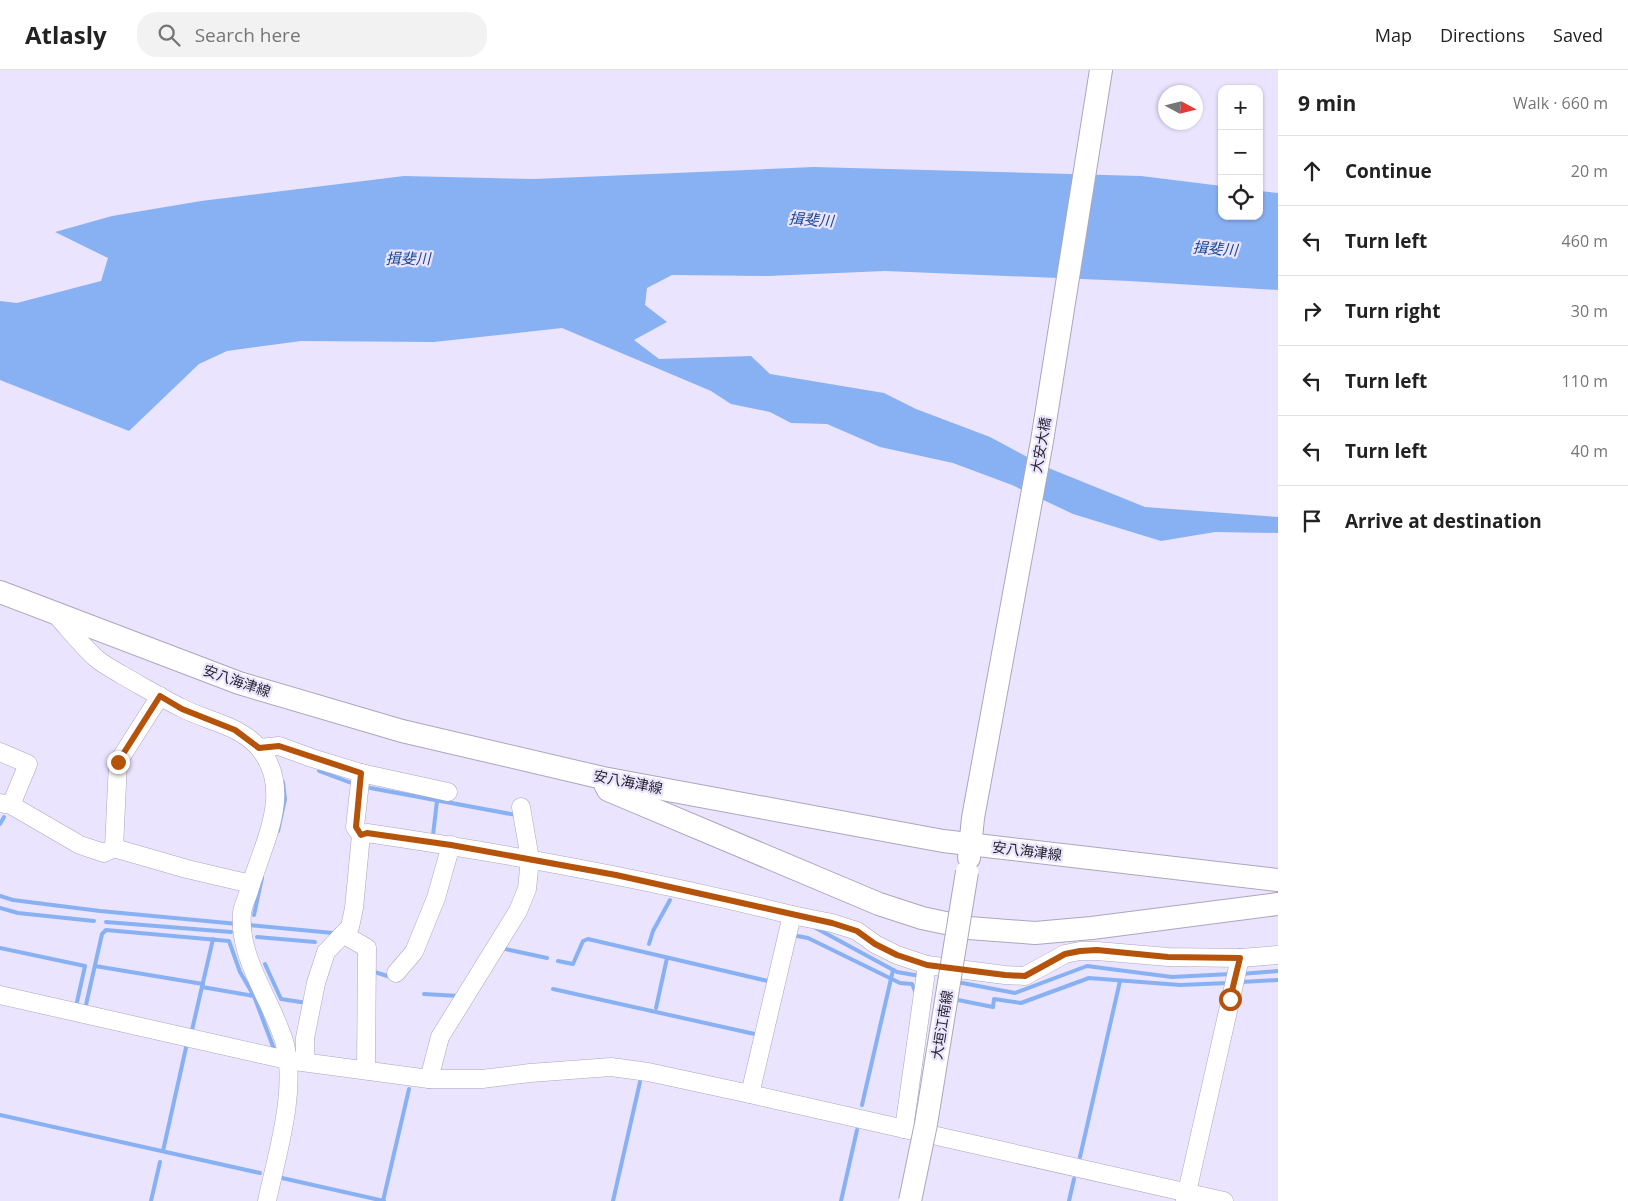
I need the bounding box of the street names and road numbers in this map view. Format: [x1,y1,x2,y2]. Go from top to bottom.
street label: 大安大橋 [1026,416,1055,474]
street label: 安八海津線 [201,660,273,701]
street label: 安八海津線 [592,766,664,798]
street label: 安八海津線 [991,837,1063,864]
street label: 大垣江南線 [927,989,956,1061]

